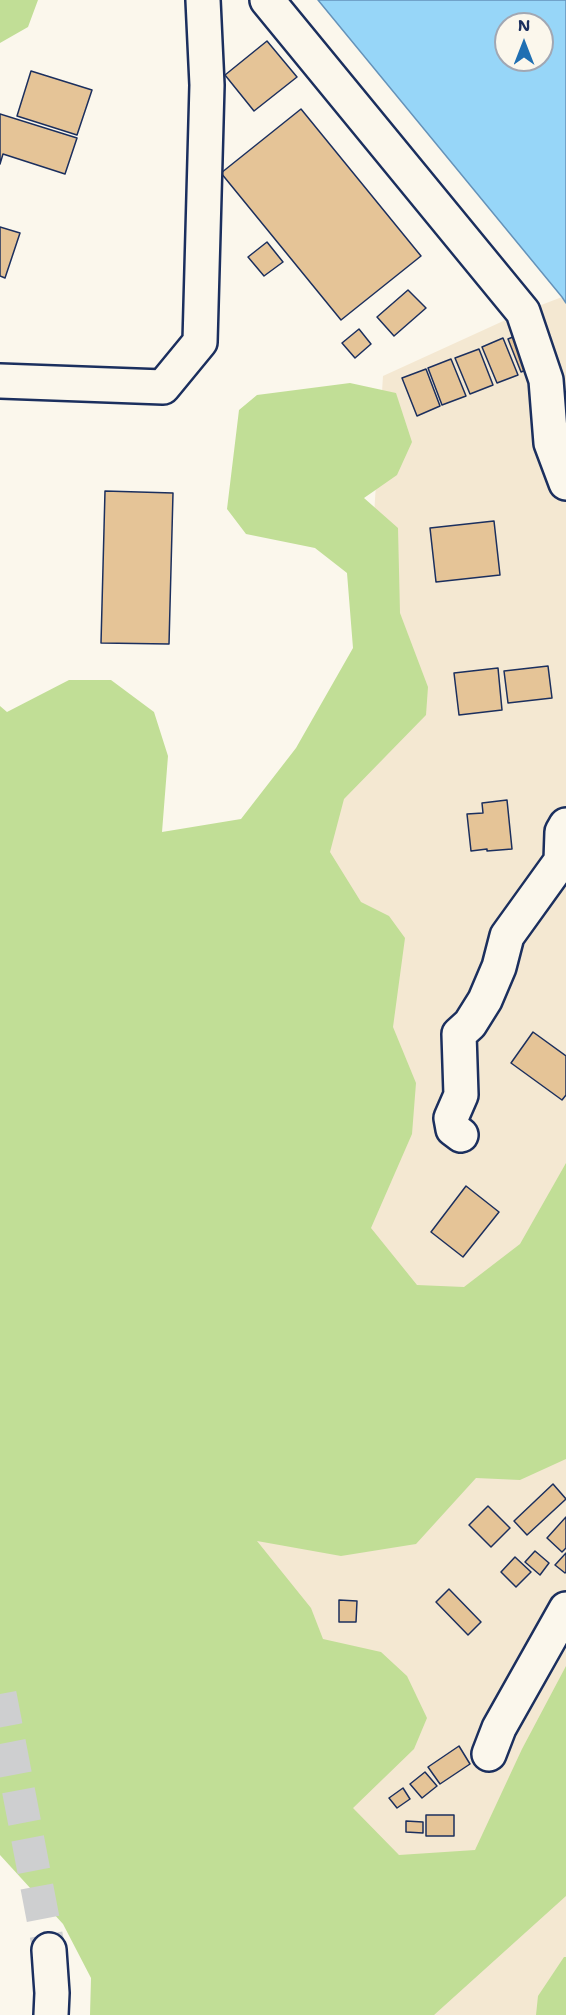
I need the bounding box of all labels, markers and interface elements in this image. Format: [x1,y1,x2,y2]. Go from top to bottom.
north arrow [494,12,554,72]
text: N [518,15,530,36]

